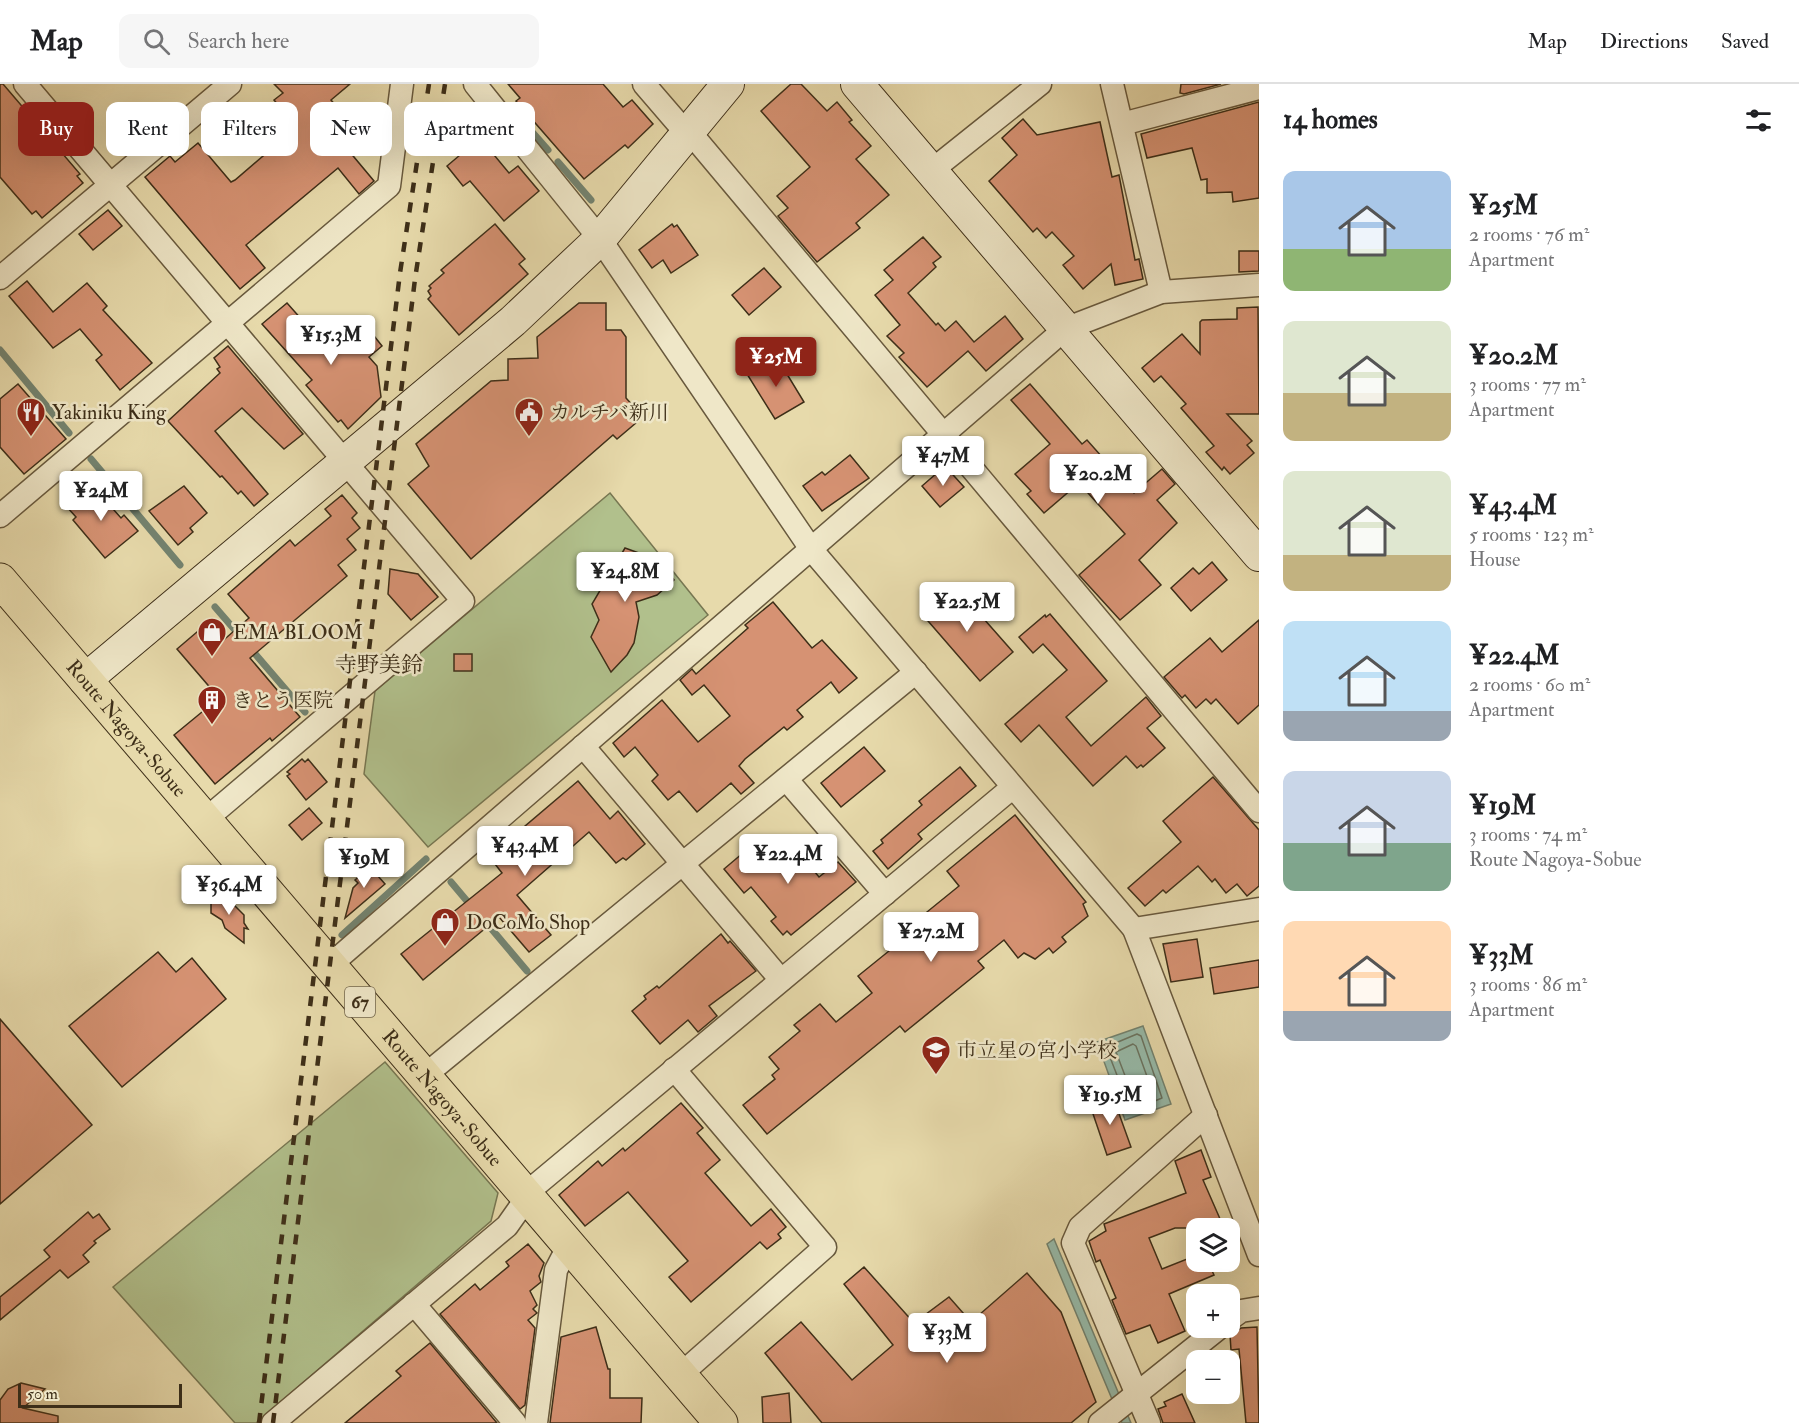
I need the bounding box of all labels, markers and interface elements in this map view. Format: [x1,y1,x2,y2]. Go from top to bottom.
search box [119,14,539,68]
text: Map [30,24,83,59]
icon: search [140,25,173,58]
text: Search here [188,27,289,55]
text: Map [1527,28,1567,55]
text: Directions [1600,28,1688,55]
text: Saved [1721,28,1769,55]
chip: Buy [18,102,94,156]
chip: Rent [106,102,189,156]
chip: Filters [201,102,298,156]
chip: New [310,102,392,156]
chip: Apartment [404,102,535,156]
text: 14 homes [1283,104,1378,136]
icon: filters [1742,104,1775,137]
text: ¥25M [1469,190,1538,222]
icon: home [1331,195,1403,267]
text: 2 rooms · 76 m² [1469,222,1589,247]
text: Apartment [1469,247,1554,272]
pin: ¥15.3M [282,315,380,366]
text: ¥15.3M [300,322,362,347]
pin: ¥25M [740,337,812,388]
text: ¥20.2M [1469,340,1558,372]
text: ¥25M [749,344,803,369]
icon: home [1331,345,1403,417]
text: 3 rooms · 77 m² [1469,372,1586,397]
restaurant icon: Yakiniku King [15,396,47,438]
public building icon: カルチバ新川 [513,396,545,438]
text: Apartment [1469,397,1554,422]
place label: Yakiniku King [52,400,167,425]
place label: カルチバ新川 [550,400,669,425]
pin: ¥47M [907,436,979,487]
text: ¥47M [916,443,970,468]
pin: ¥20.2M [1049,454,1147,505]
text: ¥20.2M [1064,461,1132,486]
pin: ¥24M [65,471,137,522]
text: ¥24M [73,478,129,503]
text: ¥43.4M [1469,490,1557,522]
icon: home [1331,495,1403,567]
text: 5 rooms · 123 m² [1469,522,1594,547]
text: House [1469,547,1520,572]
pin: ¥24.8M [576,552,674,603]
text: ¥24.8M [591,559,660,584]
pin: ¥22.5M [918,582,1016,633]
text: ¥22.5M [933,589,1001,614]
shop icon: EMA BLOOM [196,616,228,658]
place label: EMA BLOOM [233,620,363,645]
text: ¥22.4M [1469,640,1560,672]
icon: home [1331,645,1403,717]
district label: 寺野美鈴 [335,651,423,679]
street label: Route Nagoya-Sobue [61,655,192,802]
text: 2 rooms · 60 m² [1469,672,1590,697]
building icon: きとう医院 [196,684,228,726]
place label: きとう医院 [233,688,333,713]
text: Apartment [1469,697,1554,722]
text: ¥19M [1469,790,1536,822]
icon: home [1331,795,1403,867]
text: 3 rooms · 74 m² [1469,822,1587,847]
pin: ¥43.4M [476,826,574,877]
text: ¥43.4M [491,833,559,858]
pin: ¥22.4M [739,834,837,885]
pin: ¥19M [328,838,400,889]
text: ¥22.4M [753,841,823,866]
text: ¥19M [338,845,390,870]
text: Route Nagoya-Sobue [1469,847,1642,872]
pin: ¥36.4M [180,865,278,916]
text: ¥36.4M [195,872,263,897]
shop icon: DoCoMo Shop [429,906,461,948]
place label: DoCoMo Shop [466,910,590,936]
pin: ¥27.2M [882,912,980,963]
text: ¥27.2M [897,919,965,944]
text: ¥33M [1469,940,1534,972]
icon: home [1331,945,1403,1017]
text: 3 rooms · 86 m² [1469,972,1587,997]
road number: 67 [345,987,375,1017]
text: Apartment [1469,997,1554,1022]
street label: Route Nagoya-Sobue [377,1024,508,1172]
school or university icon: 市立星の宮小学校 [920,1034,952,1076]
place label: 市立星の宮小学校 [957,1038,1117,1063]
pin: ¥19.5M [1061,1075,1159,1126]
text: ¥19.5M [1078,1082,1142,1107]
map controls [1186,1218,1240,1404]
button: layers [1186,1218,1240,1272]
button: + [1186,1284,1240,1338]
pin: ¥33M [911,1313,983,1364]
text: ¥33M [922,1320,972,1345]
button: − [1186,1350,1240,1404]
scale bar [18,1381,182,1408]
text: 50 m [27,1384,58,1404]

